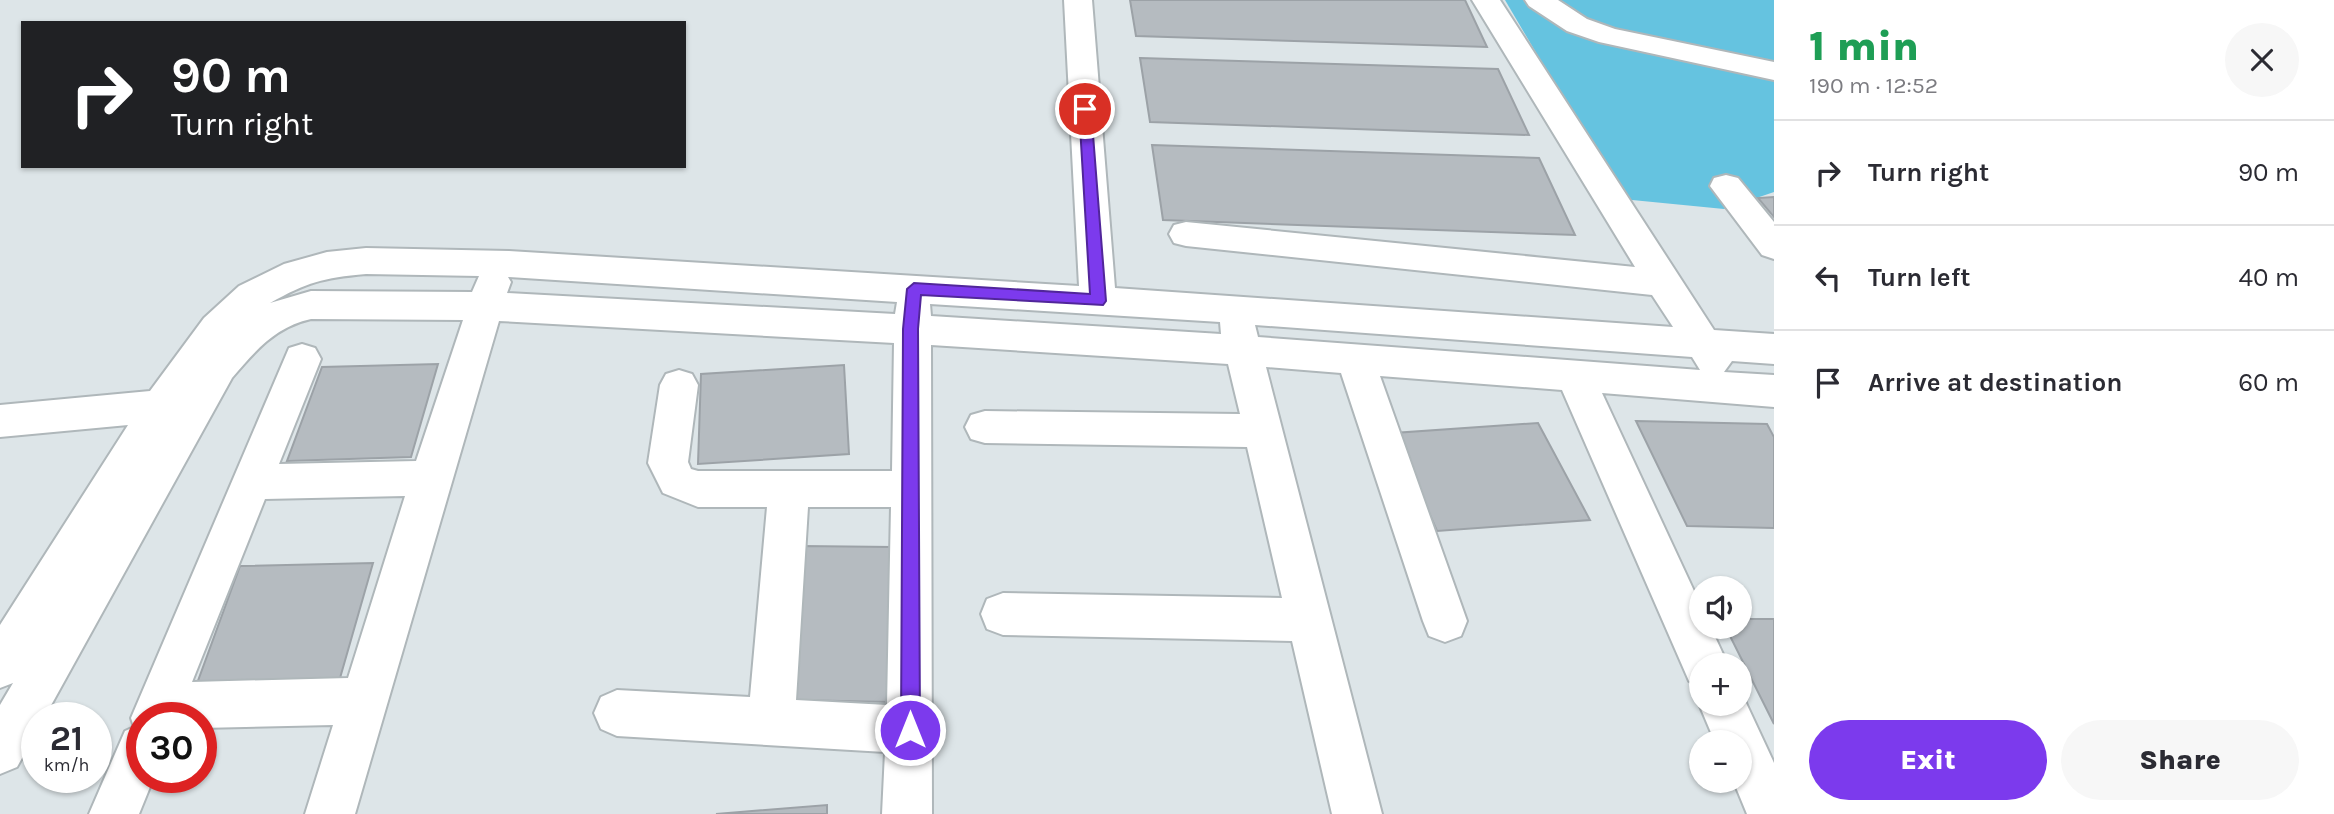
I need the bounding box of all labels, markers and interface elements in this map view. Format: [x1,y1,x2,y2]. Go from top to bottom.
text: 1 min [1809,21,1919,71]
button: close [2225,23,2299,97]
text: 90 m [171,47,291,104]
icon: right [56,49,147,140]
text: 190 m · 12:52 [1809,72,1938,99]
pin [1055,79,1115,139]
icon: arrive [1066,90,1104,128]
text: Turn right [171,106,313,143]
icon: right [1809,154,1847,192]
text: Turn right [1868,157,1989,188]
text: 90 m [2238,157,2299,188]
icon: left [1809,259,1847,297]
text: Turn left [1868,262,1970,293]
text: 40 m [2239,262,2299,293]
icon: arrive [1809,364,1847,402]
text: Arrive at destination [1868,367,2122,398]
text: 60 m [2238,367,2299,398]
map controls [1689,576,1752,793]
button: sound [1689,576,1752,639]
button: + [1689,653,1752,716]
position arrow [873,693,947,767]
speed limit sign: 30 [126,702,217,793]
text: 21 [50,718,83,759]
button: Exit [1809,720,2047,800]
button: Share [2061,720,2299,800]
button: − [1689,730,1752,793]
text: km/h [44,754,89,776]

